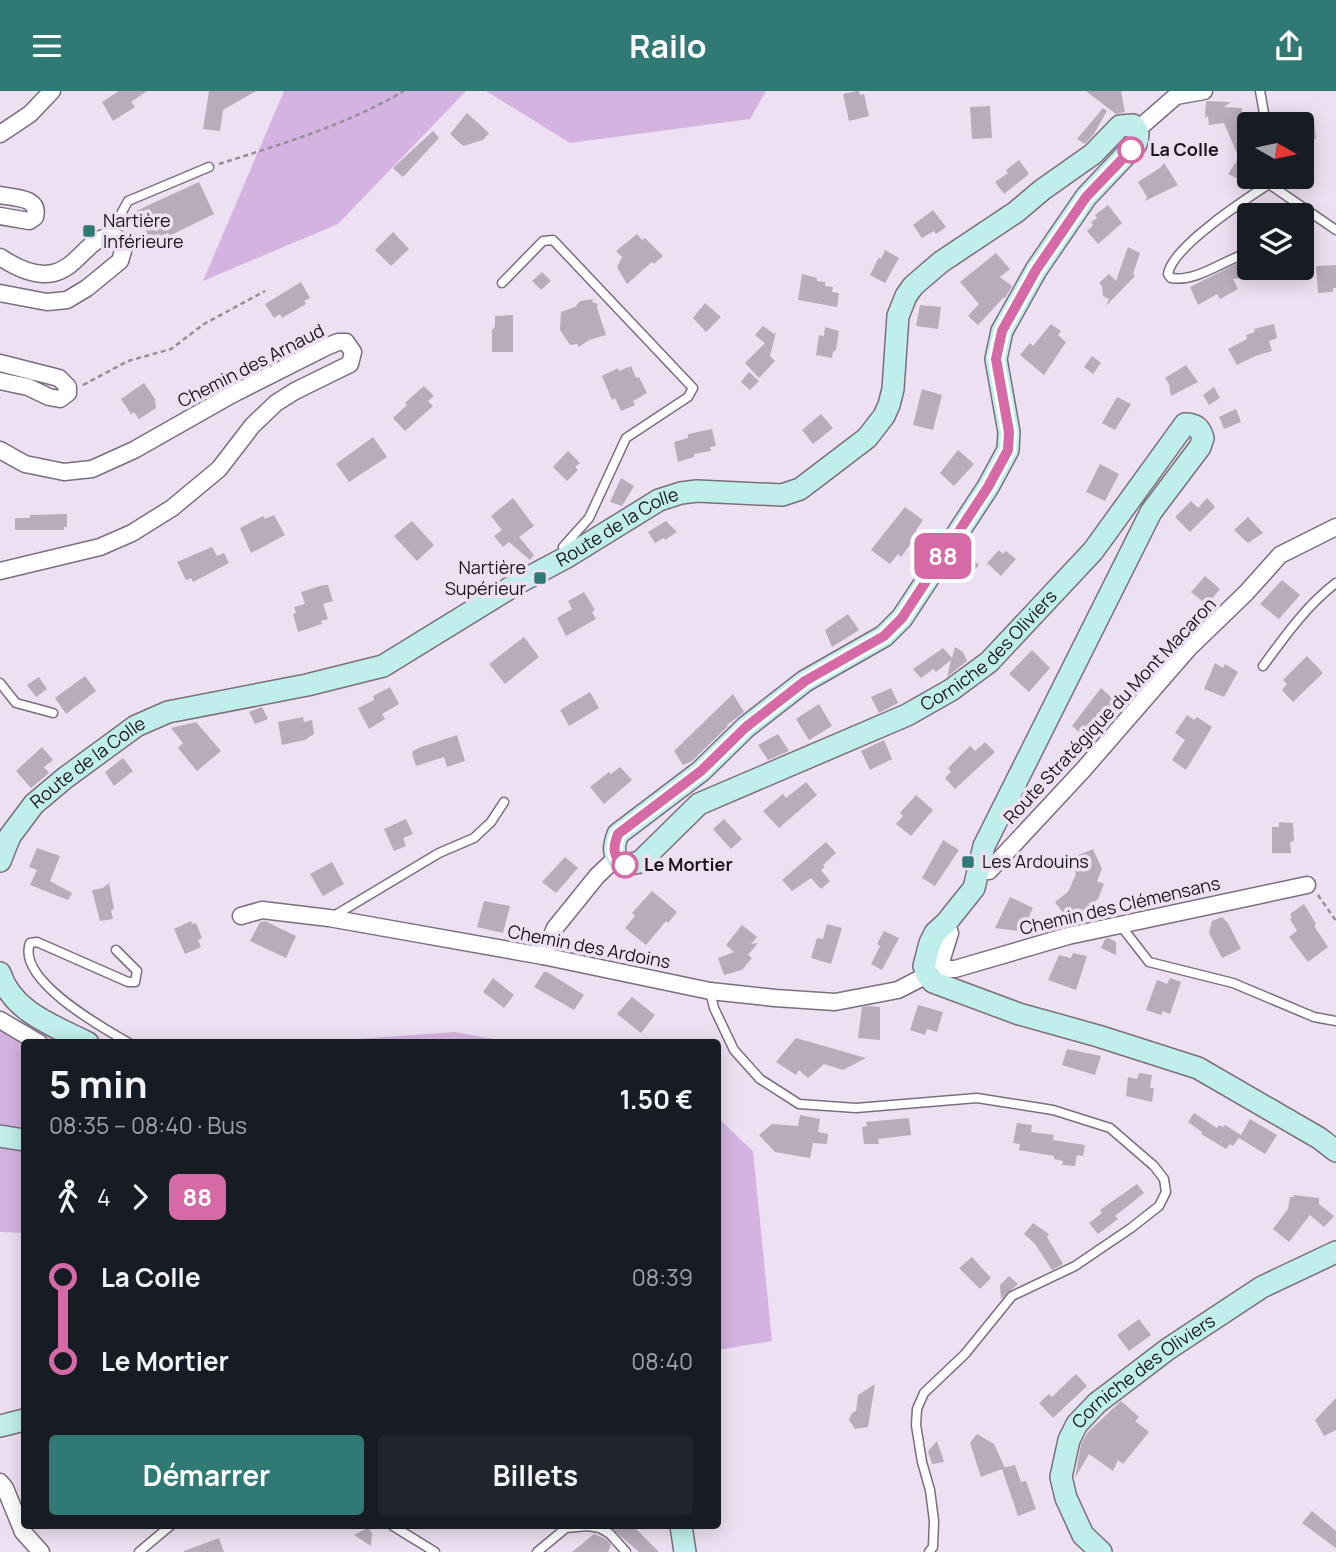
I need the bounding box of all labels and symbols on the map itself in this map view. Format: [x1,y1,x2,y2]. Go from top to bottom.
north arrow [1237,112,1314,189]
marker: La Colle [1118,137,1144,163]
place label: La Colle [1150,137,1219,161]
place label: Nartière Inférieure [103,208,184,253]
marker: Nartière Inférieure [81,223,97,239]
street label: Chemin des Arnaud [173,318,328,413]
street label: Route de la Colle [551,482,681,572]
line badge: 88 [912,533,974,579]
place label: Nartière Supérieur [445,555,526,600]
marker: Nartière Supérieur [532,570,548,586]
street label: Corniche des Oliviers [916,584,1062,716]
street label: Route Stratégique du Mont Macaron [998,592,1221,829]
street label: Route de la Colle [25,710,149,813]
place label: Les Ardouins [982,849,1089,873]
marker: Le Mortier [612,852,638,878]
place label: Le Mortier [644,852,733,876]
marker: Les Ardouins [960,854,976,870]
street label: Chemin des Clémensans [1017,870,1222,940]
street label: Chemin des Ardoins [506,918,673,974]
street label: Corniche des Oliviers [1066,1308,1220,1433]

